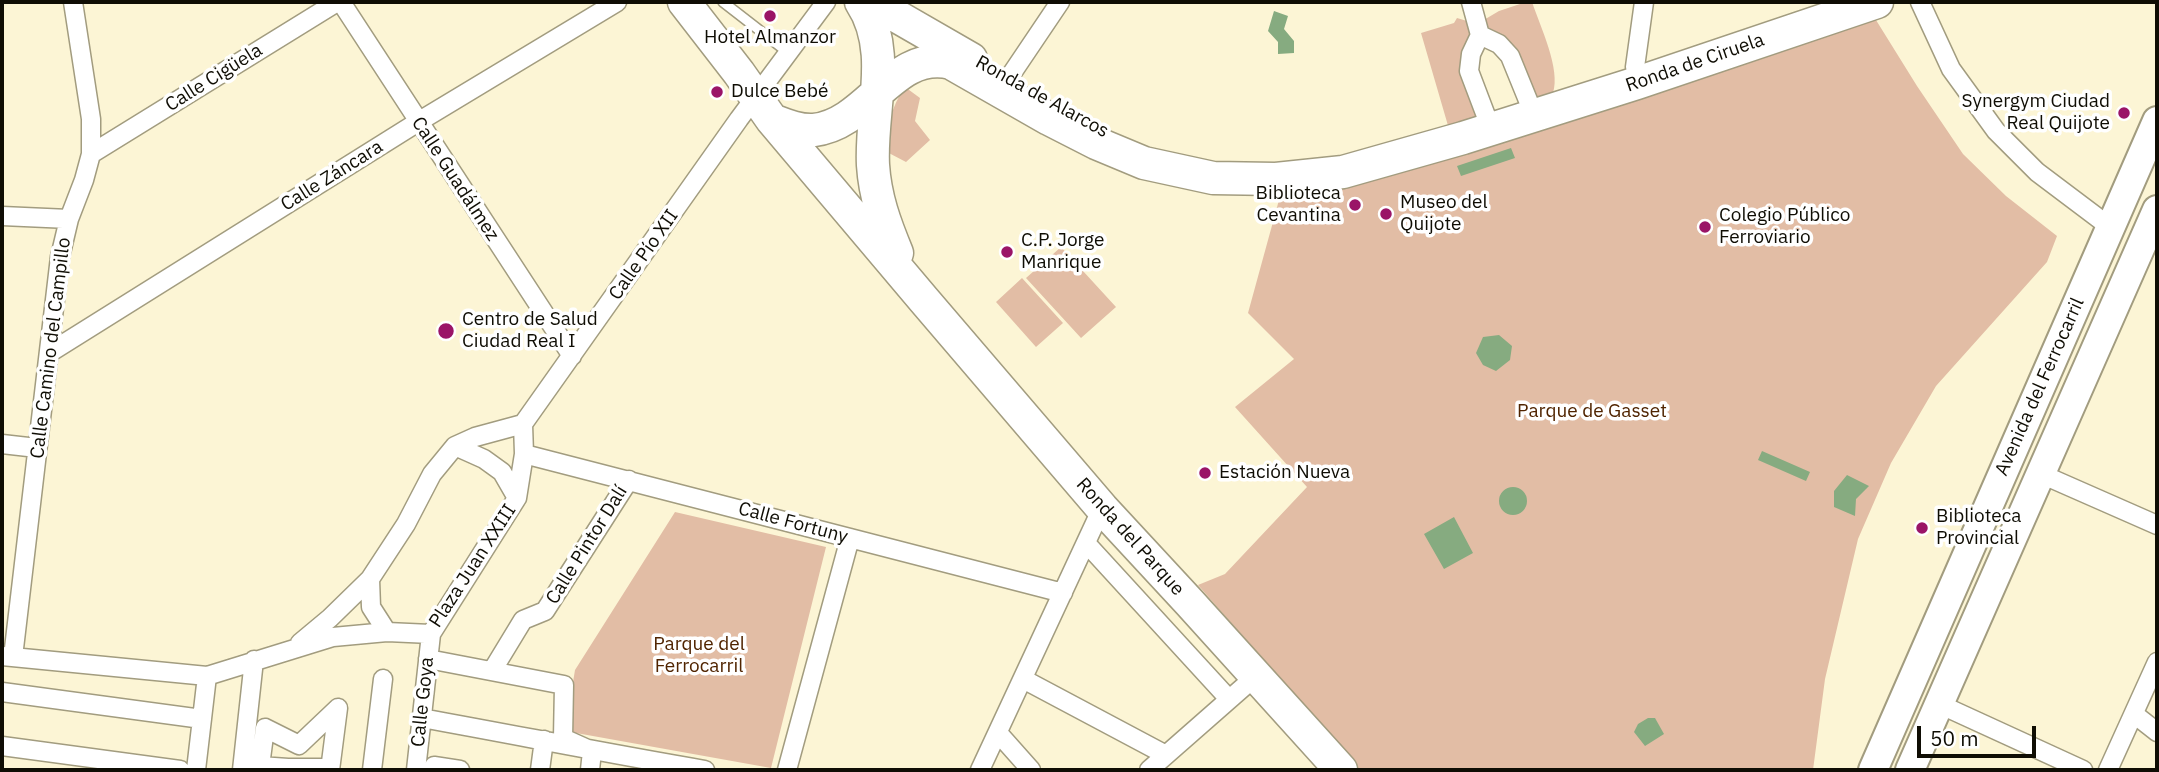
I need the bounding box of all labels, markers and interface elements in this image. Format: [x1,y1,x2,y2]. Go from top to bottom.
marker: Hotel Almanzor [762,8,778,24]
place label: Hotel Almanzor [704,27,836,49]
street label: Ronda de Ciruela [1623,29,1767,97]
street label: Calle Cigüela [161,39,267,117]
street label: Ronda de Alarcos [971,51,1113,143]
place label: Dulce Bebé [731,81,828,103]
marker: Dulce Bebé [709,84,725,100]
place label: Synergym Ciudad Real Quijote [1962,91,2110,135]
marker: Synergym Ciudad Real Quijote [2116,105,2132,121]
street label: Calle Guadálmez [406,113,504,245]
street label: Calle Záncara [277,136,387,216]
place label: Biblioteca Cevantina [1256,183,1341,227]
place label: Museo del Quijote [1400,192,1488,236]
marker: Biblioteca Cevantina [1347,197,1363,213]
street label: Calle Pío XII [604,205,684,305]
place label: Colegio Público Ferroviario [1719,205,1850,249]
marker: Museo del Quijote [1378,206,1394,222]
marker: Colegio Público Ferroviario [1697,219,1713,235]
place label: C.P. Jorge Manrique [1021,230,1104,274]
street label: Calle Camino del Campillo [26,236,76,460]
marker: C.P. Jorge Manrique [999,244,1015,260]
street label: Avenida del Ferrocarril [1990,295,2090,479]
place label: Centro de Salud Ciudad Real I [462,309,598,353]
marker: Centro de Salud Ciudad Real I [436,321,456,341]
park label: Parque de Gasset [1517,401,1667,423]
place label: Estación Nueva [1219,462,1350,484]
marker: Estación Nueva [1197,465,1213,481]
street label: Ronda del Parque [1071,473,1189,601]
street label: Calle Pintor Dalí [541,481,633,609]
street label: Calle Fortuny [736,497,850,549]
street label: Plaza Juan XXIII [425,500,521,632]
place label: Biblioteca Provincial [1936,506,2021,550]
marker: Biblioteca Provincial [1914,520,1930,536]
park label: Parque del Ferrocarril [653,634,745,678]
street label: Calle Goya [407,656,439,748]
scale bar [1921,712,2040,756]
text: 50 m [1930,724,1979,752]

